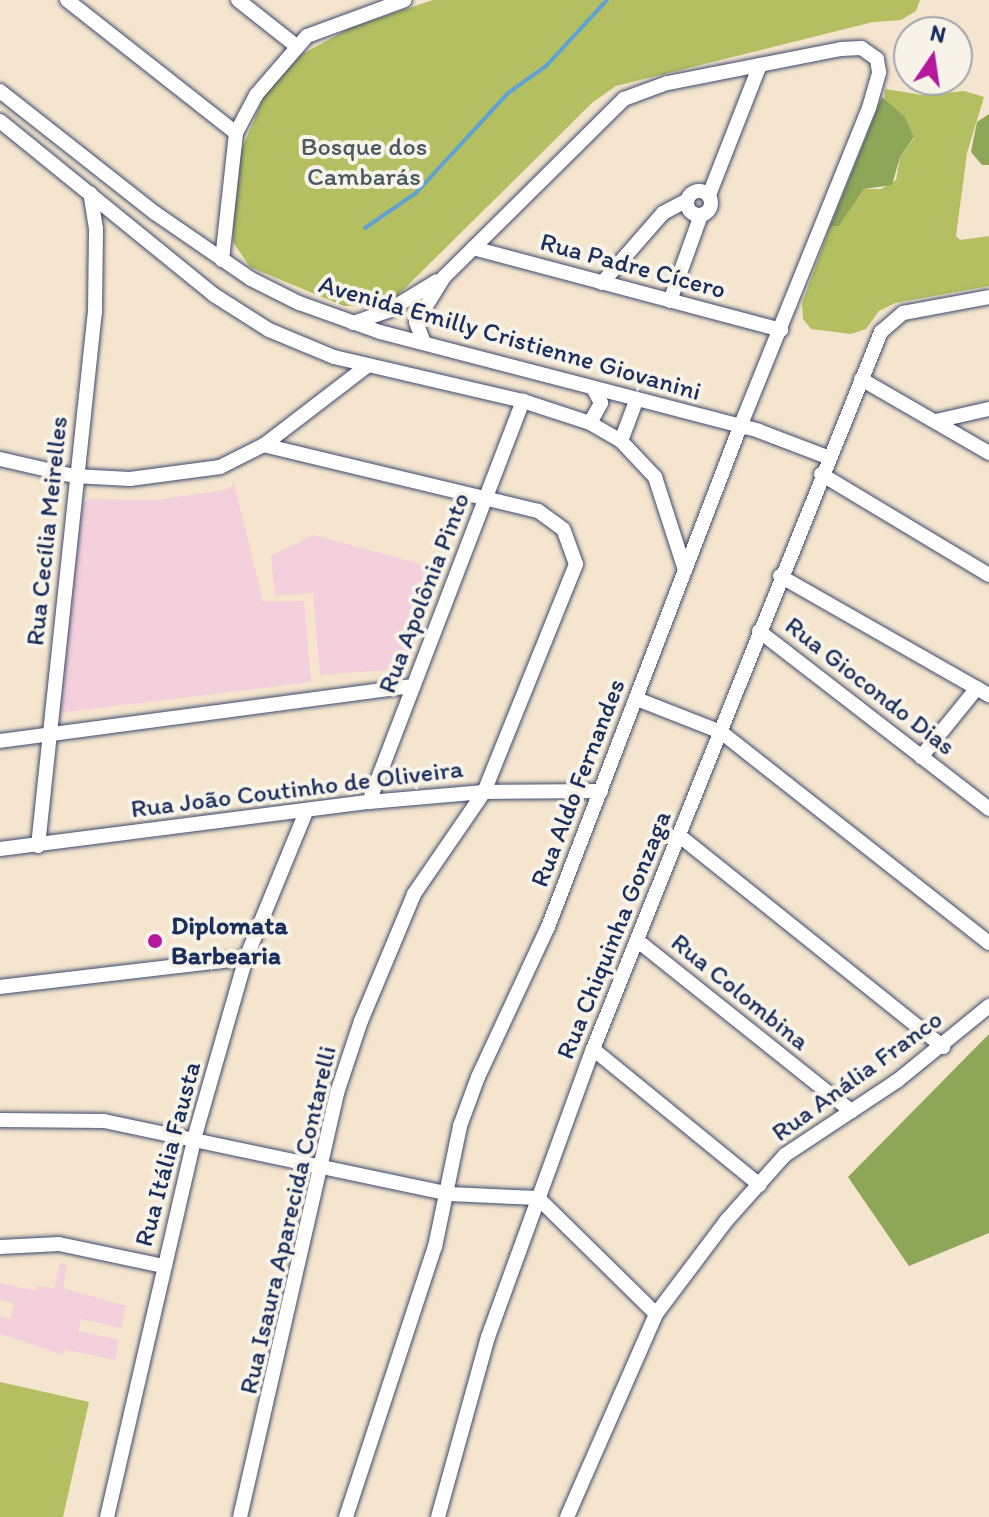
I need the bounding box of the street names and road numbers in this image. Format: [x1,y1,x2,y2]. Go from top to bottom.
street label: Rua Padre Cícero [537,226,729,306]
street label: Avenida Emilly Cristienne Giovanini [315,268,705,408]
street label: Rua Cecília Meirelles [19,414,75,648]
street label: Rua Apolônia Pinto [371,488,477,698]
street label: Rua Giocondo Dias [779,610,961,762]
street label: Rua Aldo Fernandes [524,674,632,892]
street label: Rua João Coutinho de Oliveira [129,753,465,825]
street label: Rua Chiquinha Gonzaga [550,806,678,1064]
street label: Rua Colombina [665,927,815,1057]
street label: Rua Anália Franco [766,1004,948,1148]
street label: Rua Isaura Aparecida Contarelli [233,1043,343,1397]
street label: Rua Itália Fausta [128,1058,208,1250]

